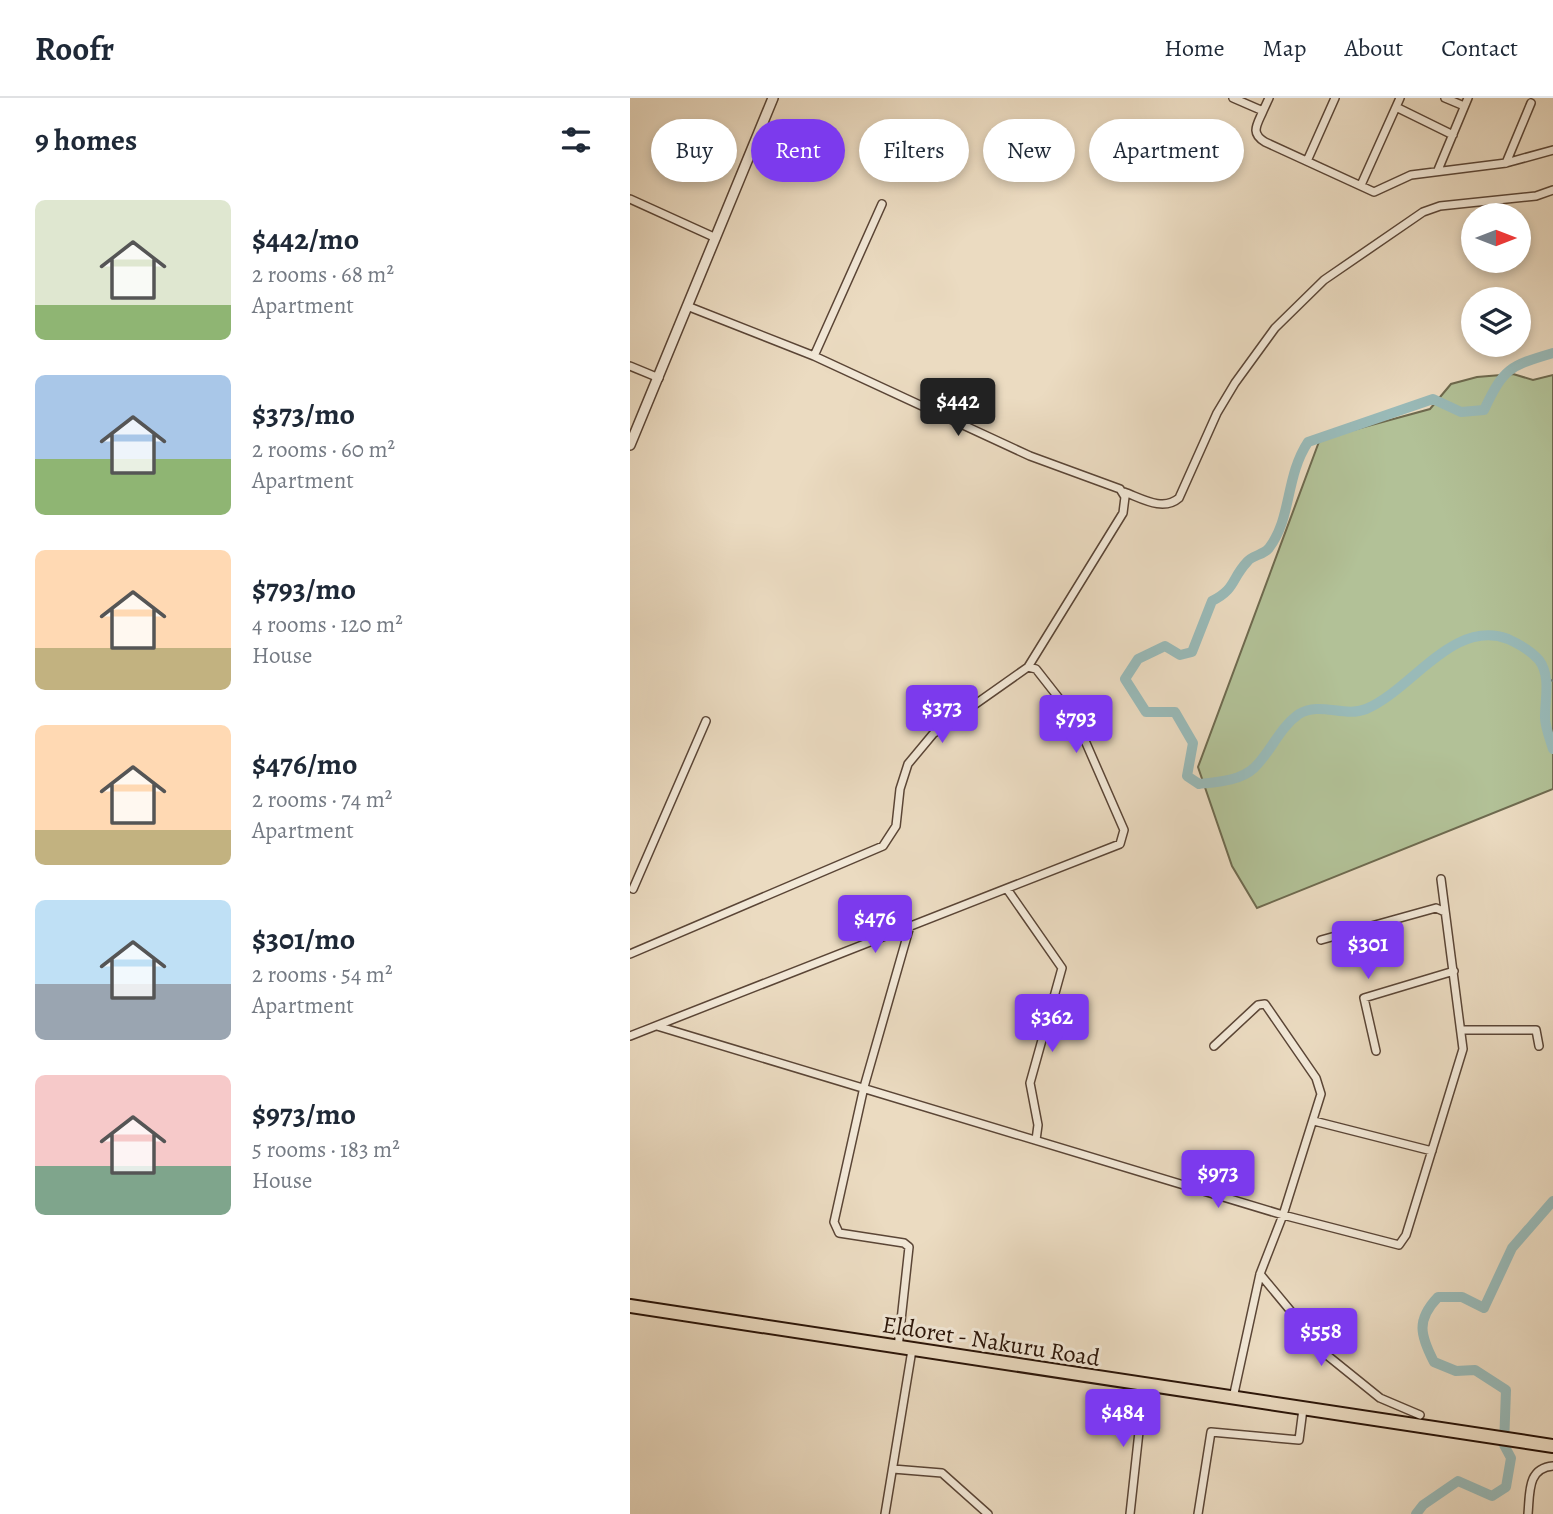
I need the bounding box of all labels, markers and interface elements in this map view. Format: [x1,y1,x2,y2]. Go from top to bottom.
text: Roofr [35,26,114,71]
text: Home [1164,32,1225,64]
text: Map [1263,32,1307,64]
text: About [1345,32,1403,64]
text: Contact [1441,32,1518,64]
chip: Buy [651,119,737,182]
chip: Rent [751,119,845,182]
chip: Filters [859,119,969,182]
chip: New [983,119,1075,182]
chip: Apartment [1089,119,1244,182]
text: 9 homes [35,120,137,160]
icon: filters [557,121,595,159]
north arrow [1461,203,1531,273]
map controls [1461,203,1531,357]
text: $442/mo [252,219,359,259]
icon: home [91,228,175,312]
text: 2 rooms · 68 m² [252,259,394,290]
button: layers [1461,287,1531,357]
text: Apartment [252,290,354,321]
pin: $442 [917,378,999,438]
text: $442 [936,385,980,416]
text: $373/mo [252,394,355,434]
icon: home [91,403,175,487]
text: 2 rooms · 60 m² [252,434,395,465]
text: Apartment [252,465,354,496]
text: $793/mo [252,569,356,609]
icon: home [91,578,175,662]
text: 4 rooms · 120 m² [252,609,403,640]
text: House [252,640,312,671]
pin: $373 [901,686,983,745]
text: $373 [922,692,962,723]
pin: $793 [1035,696,1117,755]
text: $793 [1055,702,1097,733]
text: $476/mo [252,744,357,784]
icon: home [91,753,175,837]
text: 2 rooms · 74 m² [252,784,392,815]
text: Apartment [252,815,354,846]
pin: $476 [834,896,916,955]
text: $476 [854,902,896,933]
text: $301/mo [252,919,355,959]
pin: $301 [1327,922,1409,981]
icon: home [91,928,175,1012]
text: $301 [1348,928,1388,959]
text: 2 rooms · 54 m² [252,959,393,990]
text: Apartment [252,990,354,1021]
pin: $362 [1011,995,1093,1054]
text: $362 [1031,1001,1073,1032]
text: $973/mo [252,1094,356,1134]
icon: home [91,1103,175,1187]
text: 5 rooms · 183 m² [252,1134,400,1165]
pin: $973 [1177,1150,1259,1210]
text: $973 [1197,1157,1239,1188]
text: House [252,1165,312,1196]
street label: Eldoret - Nakuru Road [880,1308,1102,1374]
pin: $558 [1280,1308,1362,1368]
text: $558 [1300,1315,1342,1346]
pin: $484 [1082,1390,1164,1449]
text: $484 [1101,1396,1145,1427]

